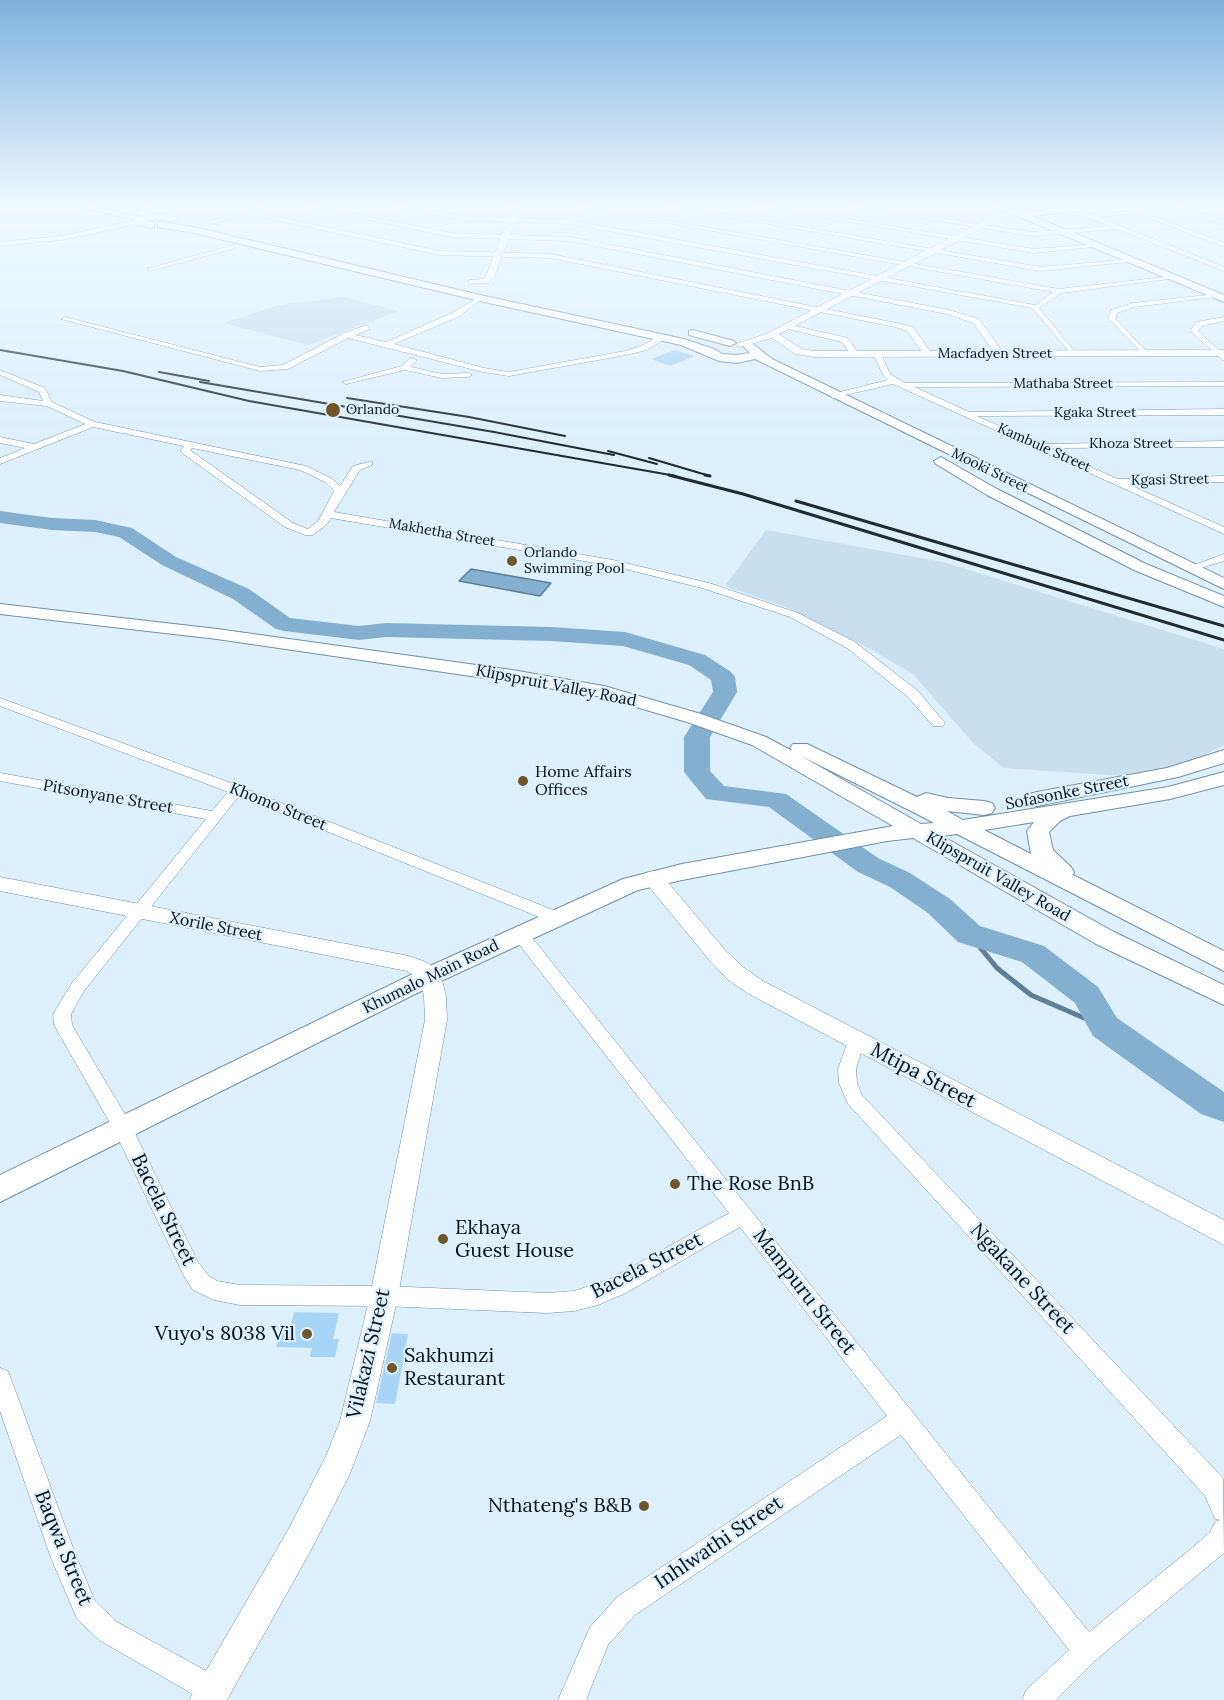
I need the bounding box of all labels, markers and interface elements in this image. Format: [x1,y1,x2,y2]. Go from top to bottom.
street label: Macfadyen Street [938,346,1052,362]
street label: Mathaba Street [1013,376,1113,392]
marker: Orlando [324,401,342,419]
place label: Orlando [346,402,399,418]
street label: Kgaka Street [1054,405,1136,421]
street label: Kambule Street [995,420,1093,476]
street label: Khoza Street [1089,436,1173,452]
street label: Mooki Street [949,445,1031,497]
street label: Kgasi Street [1131,471,1209,489]
street label: Makhetha Street [387,515,497,551]
place label: Orlando Swimming Pool [524,545,624,578]
marker: Orlando Swimming Pool [505,554,519,568]
street label: Klipspruit Valley Road [474,661,638,711]
place label: Home Affairs Offices [535,762,632,800]
street label: Sofasonke Street [1004,772,1130,814]
marker: Home Affairs Offices [516,774,530,788]
street label: Pitsonyane Street [42,776,174,818]
street label: Khomo Street [227,779,329,835]
street label: Klipspruit Valley Road [922,828,1074,926]
street label: Xorile Street [168,909,264,945]
street label: Khumalo Main Road [360,936,502,1018]
street label: Mtipa Street [866,1038,980,1114]
street label: Bacela Street [126,1150,200,1270]
place label: The Rose BnB [687,1172,814,1196]
marker: The Rose BnB [668,1177,682,1191]
place label: Ekhaya Guest House [455,1216,574,1263]
street label: Ngakane Street [965,1219,1079,1339]
street label: Mampuru Street [747,1224,861,1360]
street label: Bacela Street [587,1228,707,1304]
marker: Ekhaya Guest House [436,1232,450,1246]
street label: Vilakazi Street [342,1287,396,1421]
place label: Vuyo's 8038 Vil [155,1322,295,1346]
marker: Vuyo's 8038 Vil [300,1327,314,1341]
place label: Sakhumzi Restaurant [404,1344,505,1391]
marker: Sakhumzi Restaurant [385,1361,399,1375]
street label: Baqwa Street [29,1487,97,1609]
street label: Inhlwathi Street [650,1491,788,1595]
place label: Nthateng's B&B [488,1494,632,1518]
marker: Nthateng's B&B [637,1499,651,1513]

